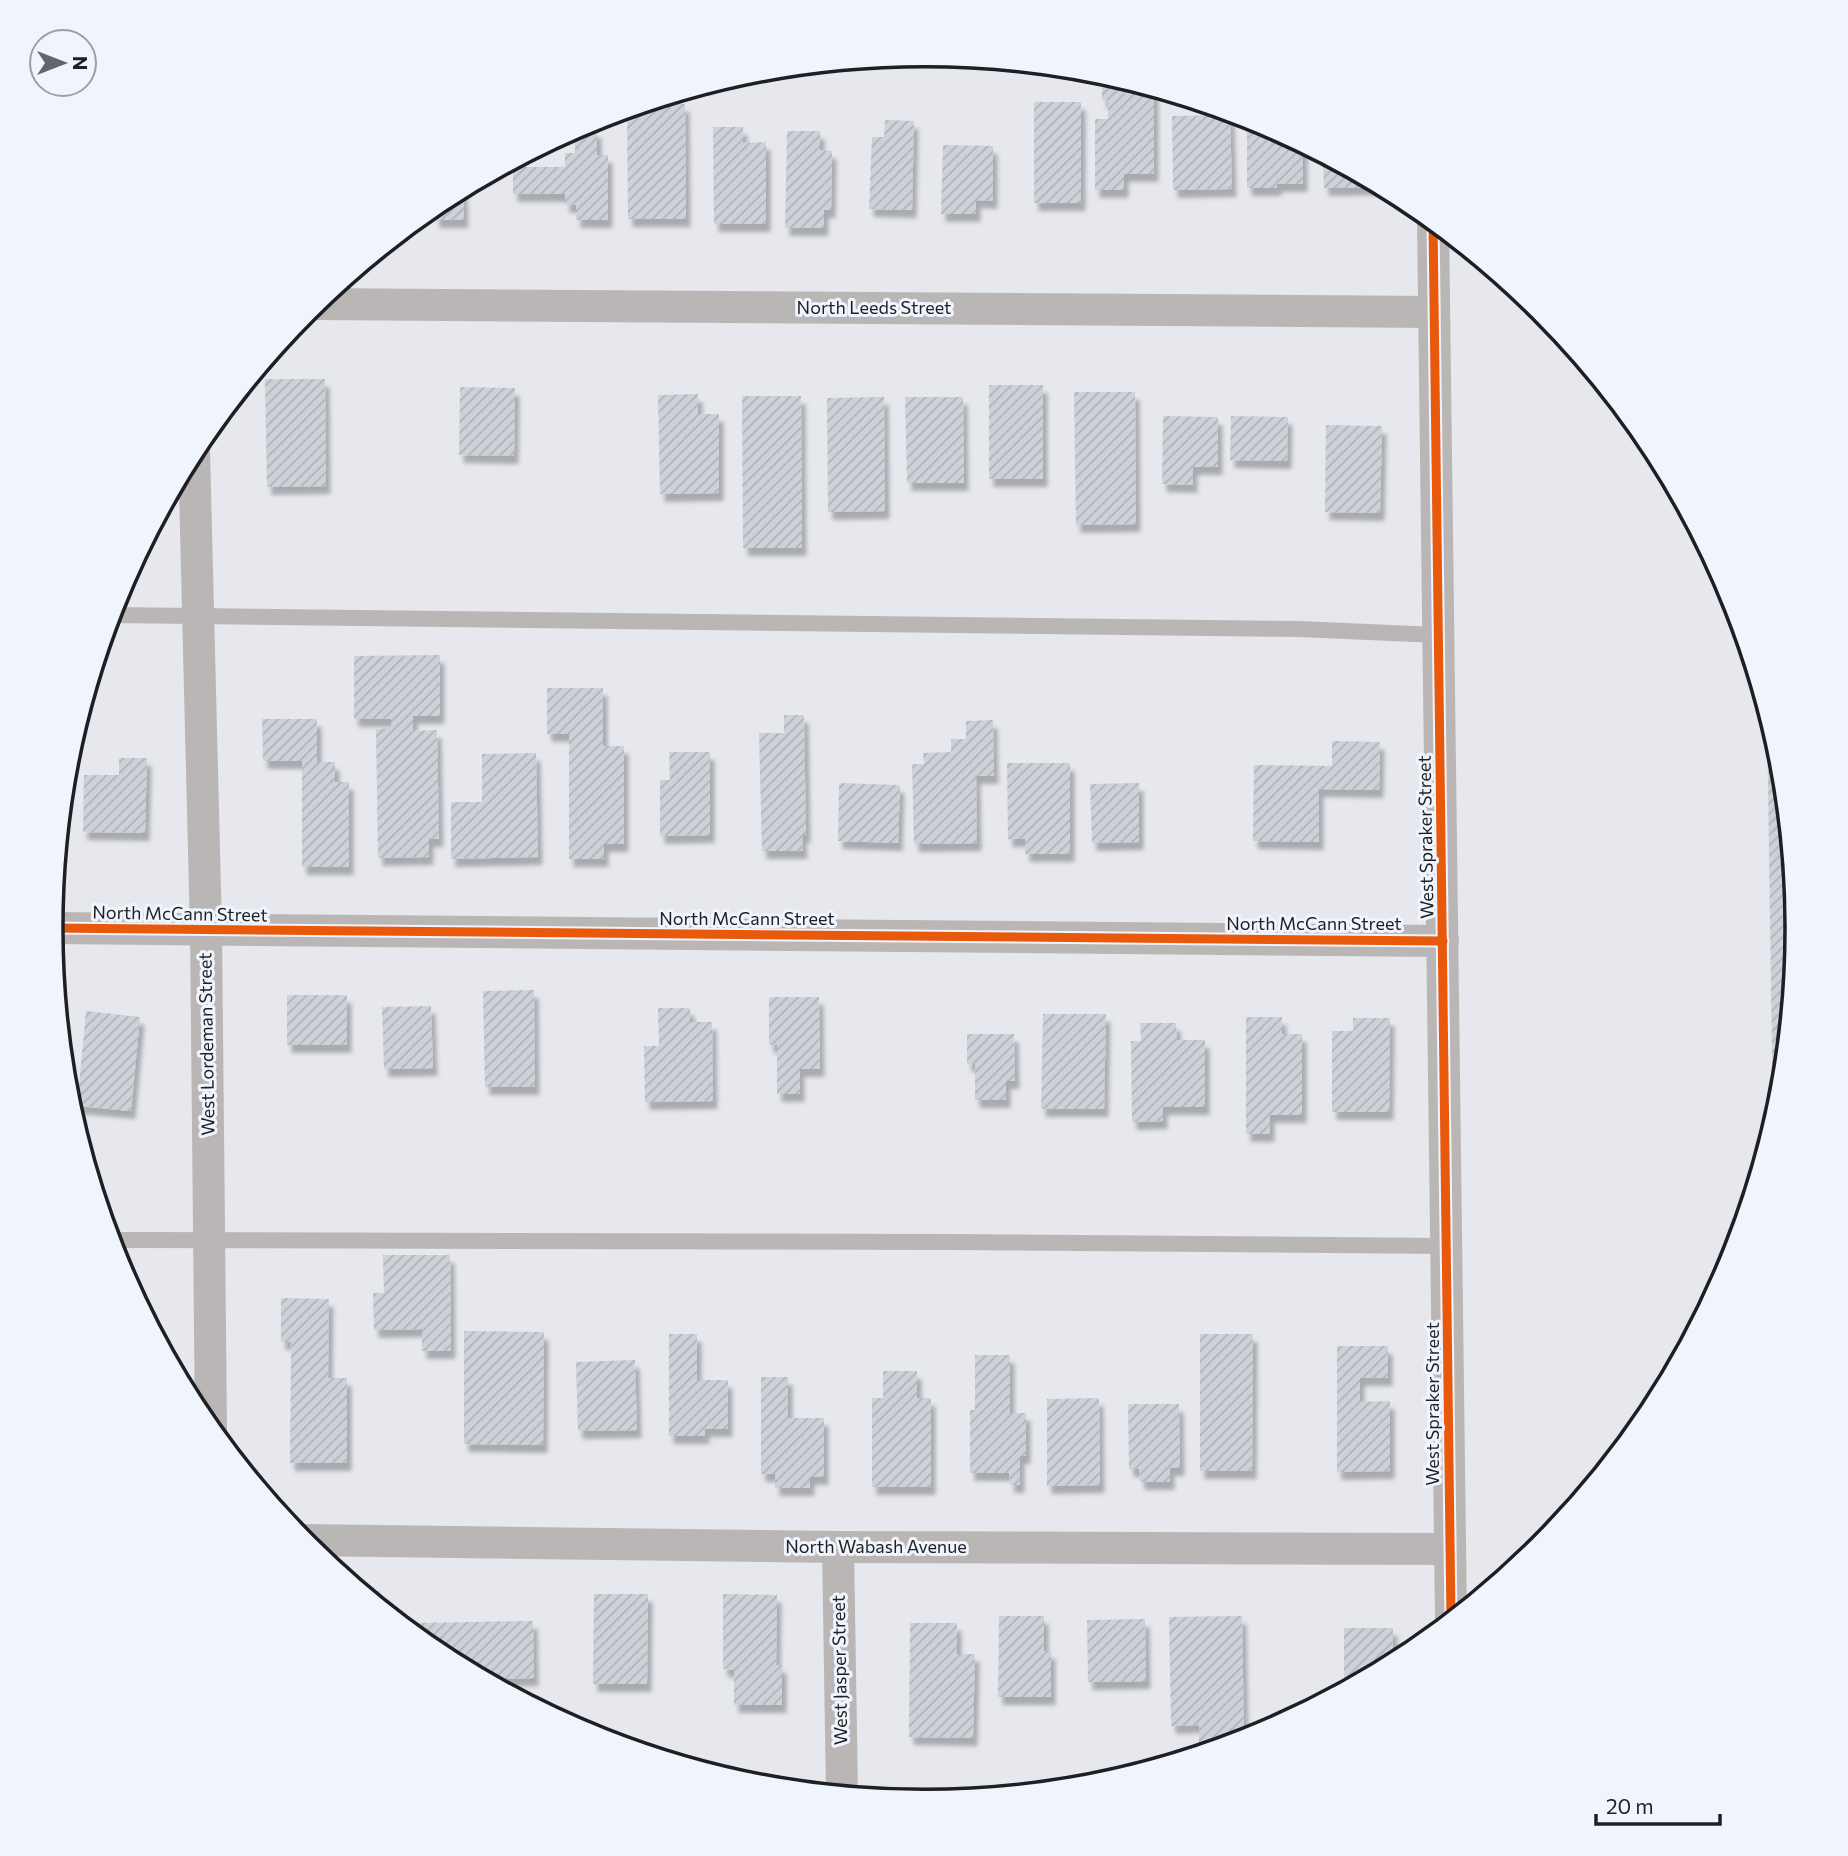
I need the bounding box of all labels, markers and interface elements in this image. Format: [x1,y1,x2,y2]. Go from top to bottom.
north arrow [28,28,98,98]
text: N [69,56,92,70]
street label: North Leeds Street [797,296,951,318]
street label: West Spraker Street [1413,755,1437,919]
street label: North McCann Street [92,900,268,926]
street label: North McCann Street [659,907,835,929]
street label: North McCann Street [1226,912,1402,934]
street label: West Lordeman Street [193,952,219,1136]
street label: West Spraker Street [1421,1322,1443,1486]
street label: North Wabash Avenue [785,1535,967,1557]
street label: West Jasper Street [827,1595,851,1745]
scale bar [1596,1783,1720,1827]
text: 20 m [1606,1793,1654,1818]

